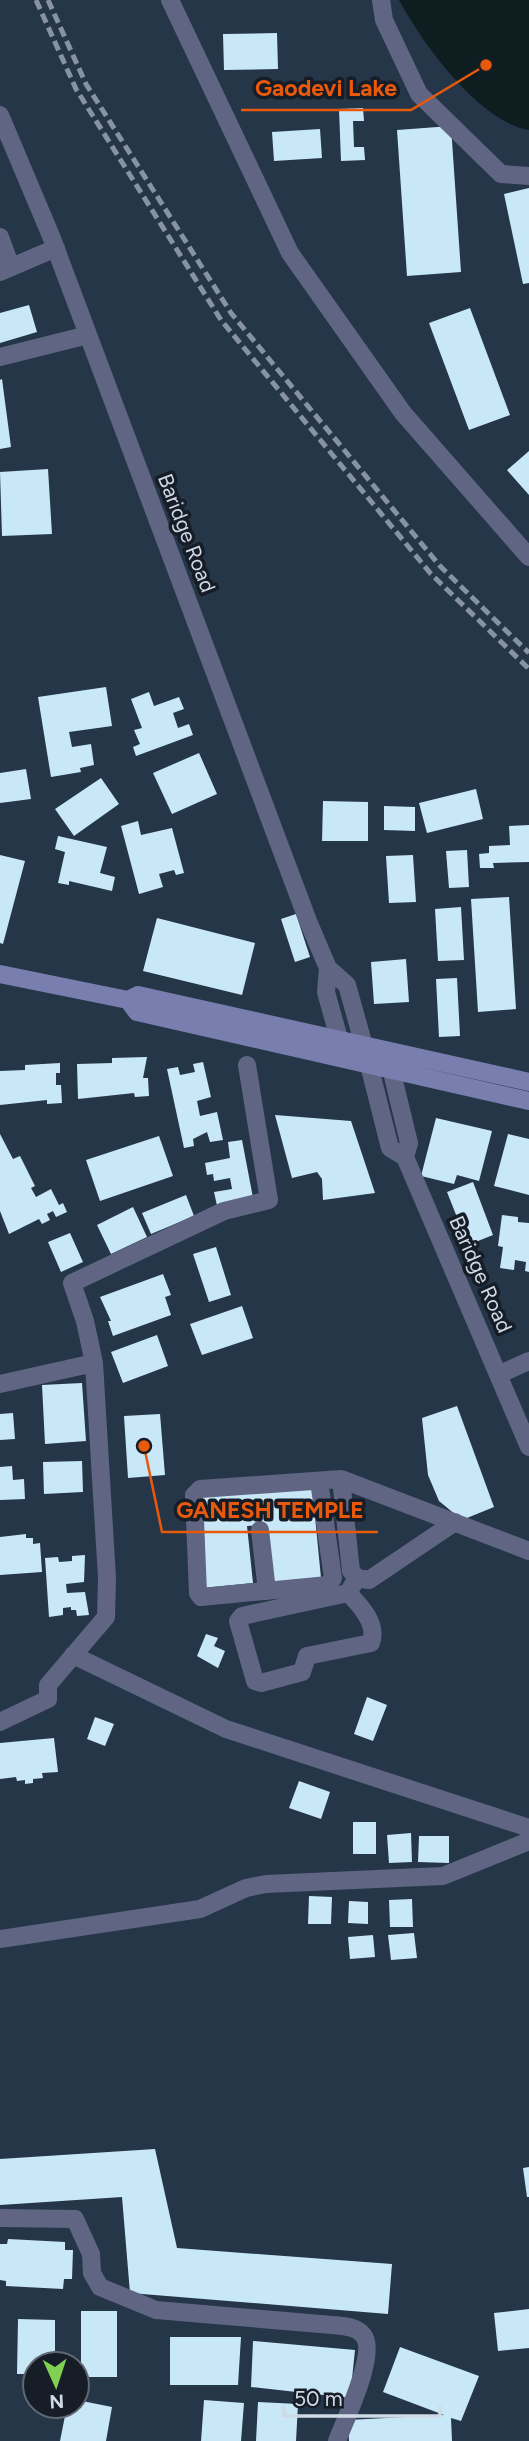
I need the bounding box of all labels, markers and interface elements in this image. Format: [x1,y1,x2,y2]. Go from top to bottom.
callout: Gaodevi Lake [241,66,411,110]
text: Gaodevi Lake [255,74,397,102]
street label: Baridge Road [153,470,221,596]
street label: Baridge Road [444,1212,518,1336]
callout: GANESH TEMPLE [162,1488,378,1532]
text: GANESH TEMPLE [176,1496,364,1524]
north arrow [21,2350,91,2420]
scale bar [284,2374,440,2418]
text: 50 m [294,2386,343,2411]
text: N [49,2390,65,2413]

